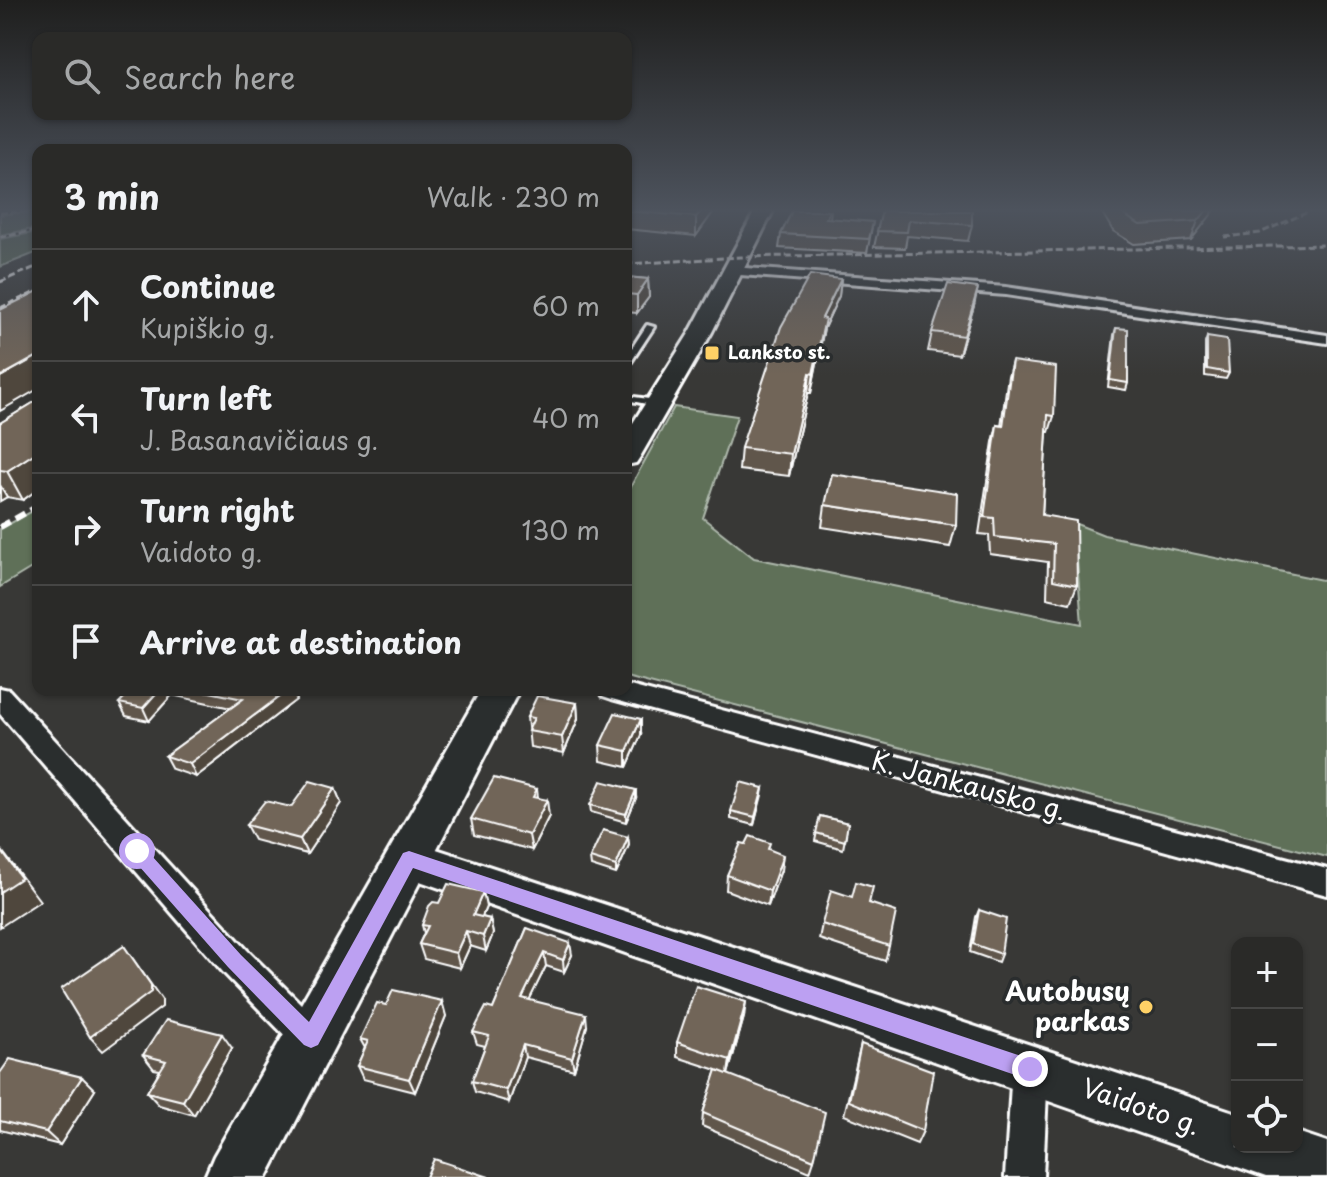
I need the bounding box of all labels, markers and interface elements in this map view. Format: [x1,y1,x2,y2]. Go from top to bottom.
search box [32,32,632,120]
icon: search [60,54,104,98]
text: Search here [124,54,296,99]
text: 3 min [64,170,160,222]
text: Walk · 230 m [427,177,600,216]
text: Continue [140,263,275,308]
icon: ahead [64,283,108,327]
text: 60 m [532,286,600,325]
text: Kupiškio g. [140,308,275,347]
place label: Lanksto st. [728,338,831,365]
marker: Lanksto st. [703,344,721,362]
text: Turn left [140,375,272,420]
icon: left [64,395,108,439]
text: 40 m [532,398,600,437]
text: J. Basanavičiaus g. [140,420,378,459]
text: Turn right [140,487,295,532]
icon: right [64,507,108,551]
text: 130 m [521,510,600,549]
text: Vaidoto g. [140,532,263,571]
icon: arrive [64,619,108,663]
text: Arrive at destination [140,619,462,664]
street label: K. Jankausko g. [868,740,1071,829]
route start [119,833,155,869]
map controls [1231,937,1303,1153]
button: + [1231,937,1303,1009]
place label: Autobusų parkas [1005,971,1130,1040]
marker: Autobusų parkas [1137,998,1155,1016]
button: − [1231,1009,1303,1081]
route end [1012,1051,1048,1087]
street label: Vaidoto g. [1077,1067,1206,1144]
button: locate [1231,1081,1303,1153]

